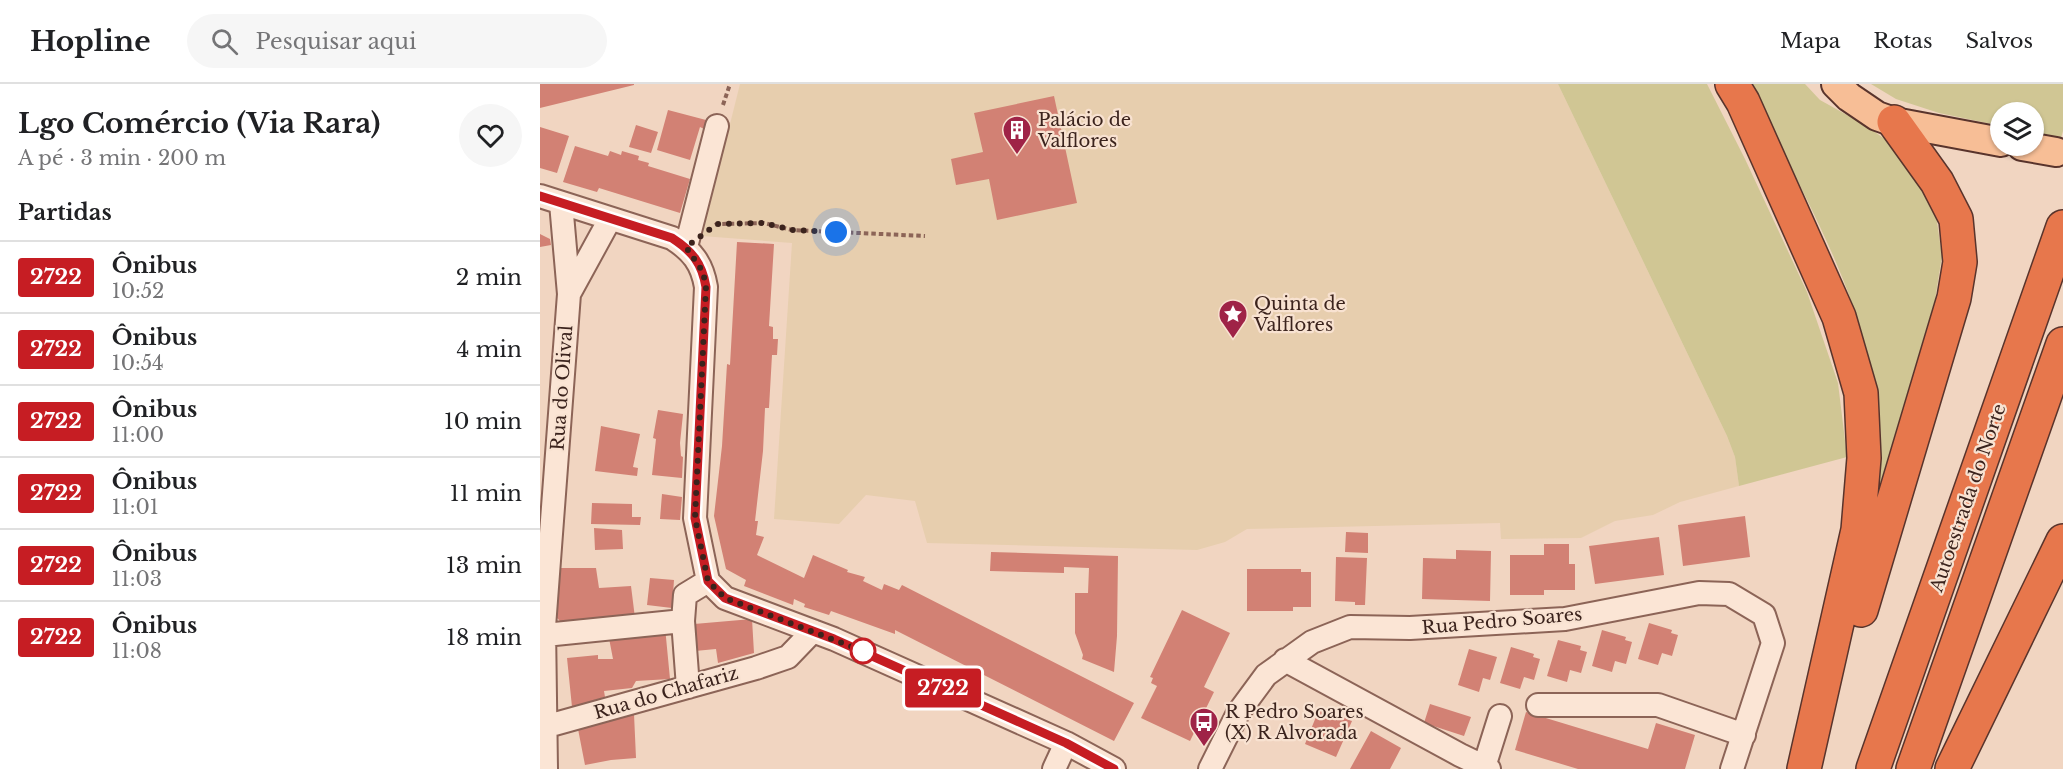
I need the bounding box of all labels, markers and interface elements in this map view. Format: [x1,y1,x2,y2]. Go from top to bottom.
search box [187,14,607,68]
text: Hopline [30,24,151,59]
icon: search [208,25,241,58]
text: Pesquisar aqui [256,28,416,55]
text: Mapa [1780,28,1840,54]
text: Rotas [1873,28,1933,54]
text: Salvos [1966,28,2033,54]
map controls [1990,102,2044,156]
button: layers [1990,102,2044,156]
button: heart [459,104,522,167]
text: Lgo Comércio (Via Rara) [18,106,380,141]
place label: Palácio de Valflores [1037,109,1131,152]
building icon: Palácio de Valflores [1001,114,1033,156]
text: A pé · 3 min · 200 m [18,146,226,170]
text: Partidas [18,199,112,226]
your location [821,217,851,247]
text: Ônibus [112,252,197,279]
text: 2722 [30,264,82,290]
text: 2 min [456,264,522,291]
text: 10:52 [112,279,164,303]
place label: Quinta de Valflores [1253,293,1346,336]
place icon: Quinta de Valflores [1217,298,1249,340]
text: Ônibus [112,324,197,351]
street label: Rua do Olival [547,324,577,451]
text: 2722 [30,336,82,362]
text: 4 min [457,336,522,363]
text: 10:54 [112,351,164,375]
text: Ônibus [112,396,197,423]
street label: Autoestrada do Norte [1925,401,2011,596]
text: 2722 [30,408,82,434]
text: 10 min [444,408,522,435]
text: 11:00 [112,423,164,447]
text: Ônibus [112,468,197,495]
text: 2722 [30,480,82,506]
text: 11 min [450,480,522,507]
text: 11:01 [112,495,159,519]
text: Ônibus [112,540,197,567]
text: 2722 [30,552,82,578]
text: 13 min [446,552,522,579]
text: 11:03 [112,567,162,591]
street label: Rua Pedro Soares [1421,603,1583,639]
text: Ônibus [112,612,197,639]
text: 2722 [30,624,82,650]
text: 18 min [446,624,522,651]
unlabelled marker [850,638,876,664]
text: 11:08 [112,639,162,663]
street label: Rua do Chafariz [591,662,741,724]
line badge: 2722 [901,668,985,708]
text: 2722 [917,675,969,701]
place label: R Pedro Soares (X) R Alvorada [1225,701,1364,744]
bus stop icon: R Pedro Soares (X) R Alvorada [1188,706,1220,748]

